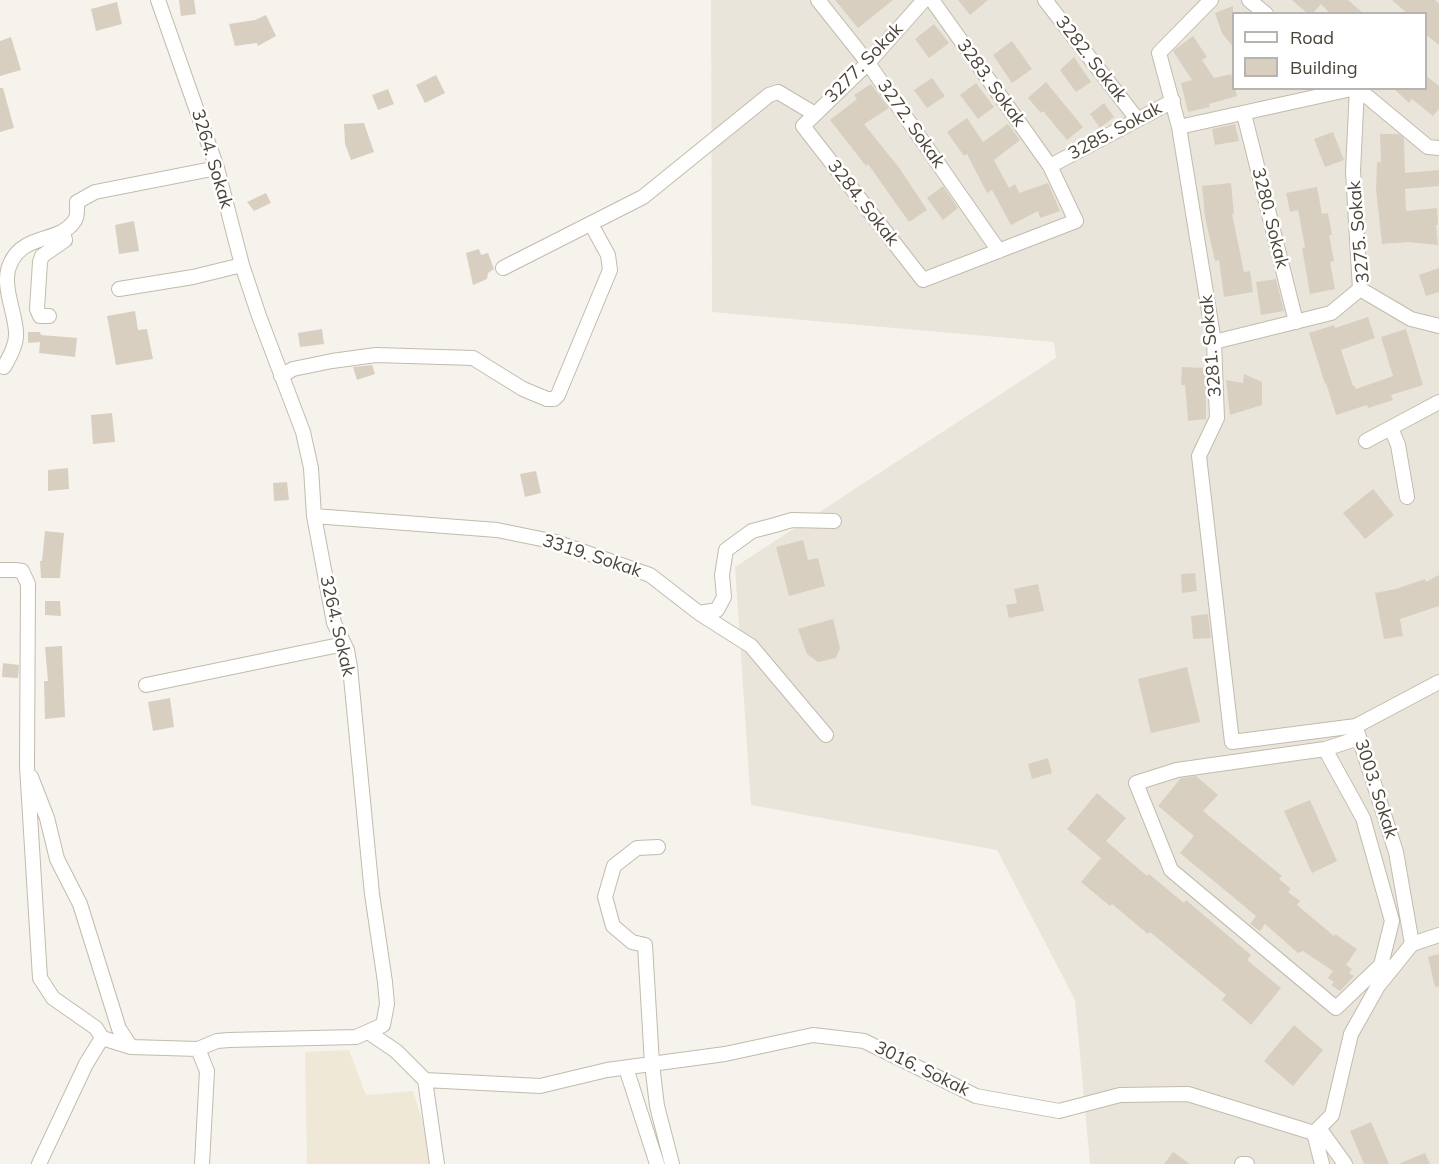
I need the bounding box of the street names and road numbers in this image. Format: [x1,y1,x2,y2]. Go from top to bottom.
street label: 3282. Sokak [1051,12,1131,106]
street label: 3277. Sokak [821,19,907,107]
street label: 3283. Sokak [952,35,1030,131]
street label: 3272. Sokak [873,76,949,172]
street label: 3285. Sokak [1065,97,1165,165]
street label: 3264. Sokak [187,107,237,211]
street label: 3284. Sokak [823,156,903,250]
street label: 3280. Sokak [1247,166,1293,270]
street label: 3275. Sokak [1344,180,1374,284]
street label: 3281. Sokak [1196,294,1226,398]
street label: 3319. Sokak [540,530,644,582]
street label: 3264. Sokak [315,574,359,678]
street label: 3003. Sokak [1350,737,1402,841]
street label: 3016. Sokak [871,1037,973,1101]

